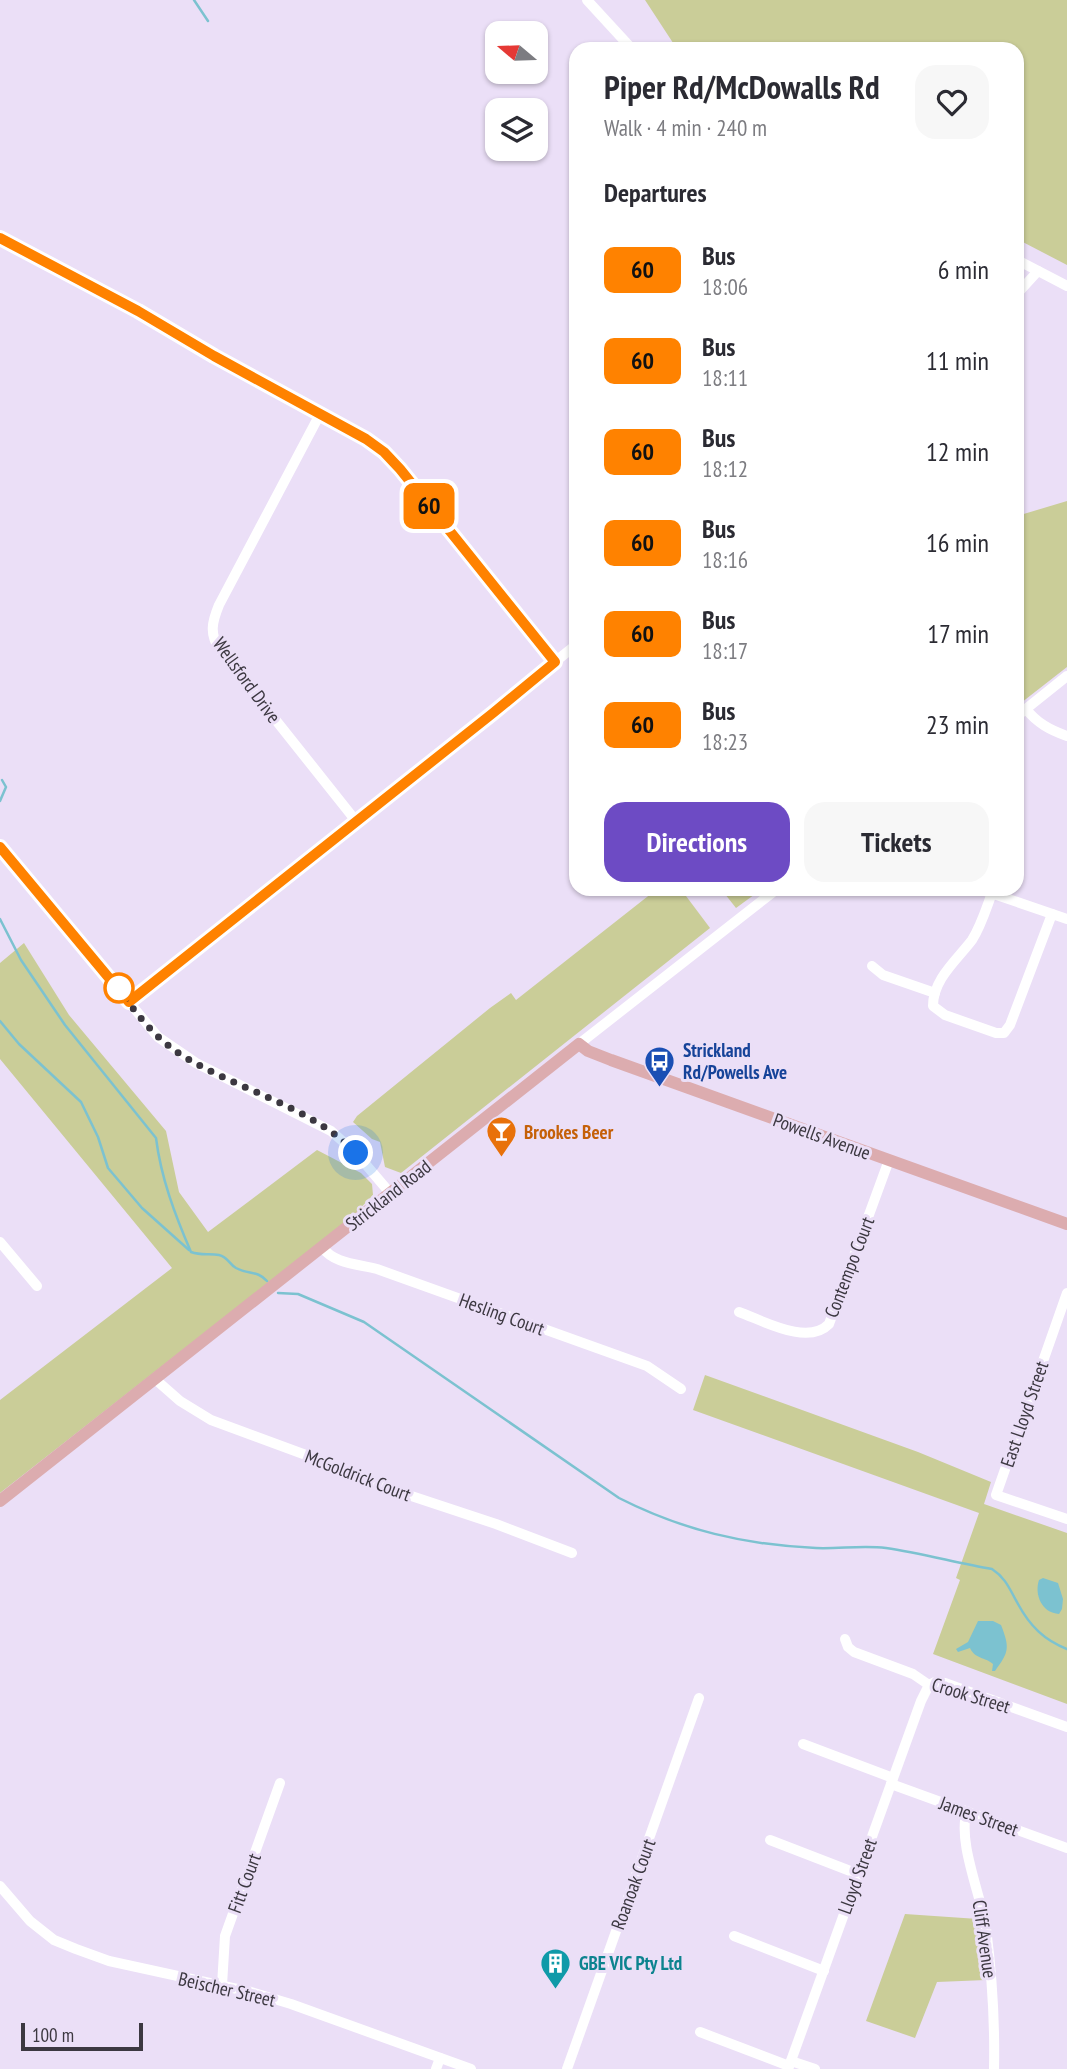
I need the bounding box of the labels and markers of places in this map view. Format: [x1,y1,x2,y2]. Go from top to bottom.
unlabelled marker [104,973,134,1003]
place label: Strickland Rd/Powells Ave [683,1038,787,1084]
bus stop icon: Strickland Rd/Powells Ave [643,1044,677,1088]
bar icon: Brookes Beer [484,1115,518,1159]
place label: Brookes Beer [524,1120,614,1144]
building icon: GBE VIC Pty Ltd [539,1946,573,1990]
place label: GBE VIC Pty Ltd [579,1951,682,1975]

